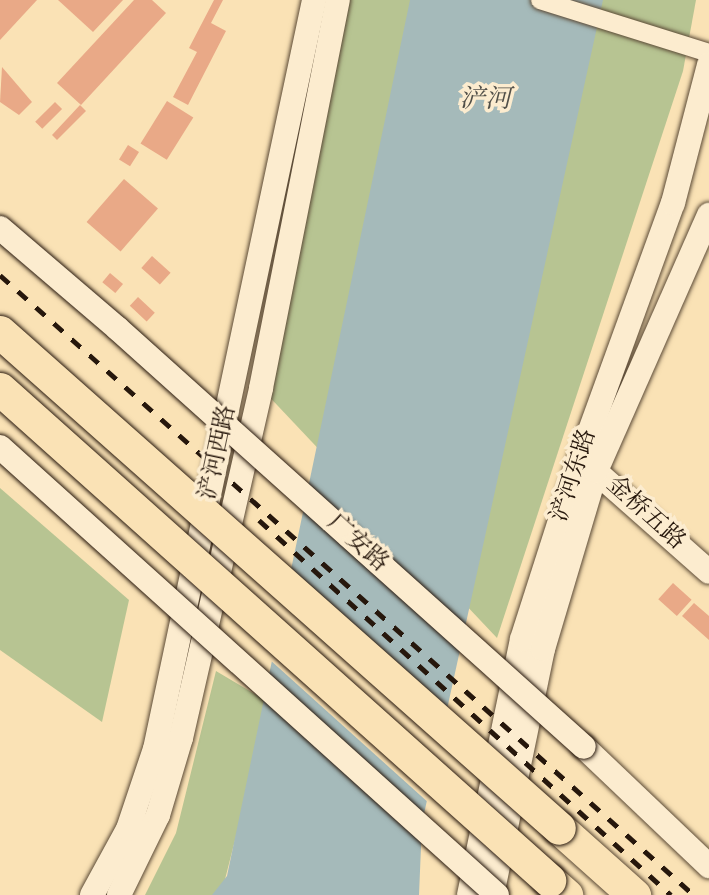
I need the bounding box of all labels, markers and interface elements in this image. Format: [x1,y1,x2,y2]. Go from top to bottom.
water label: 浐河 [459,85,511,117]
street label: 浐河西路 [195,403,243,503]
street label: 浐河东路 [546,426,604,526]
street label: 金桥五路 [600,471,690,557]
street label: 广安路 [321,509,393,579]

